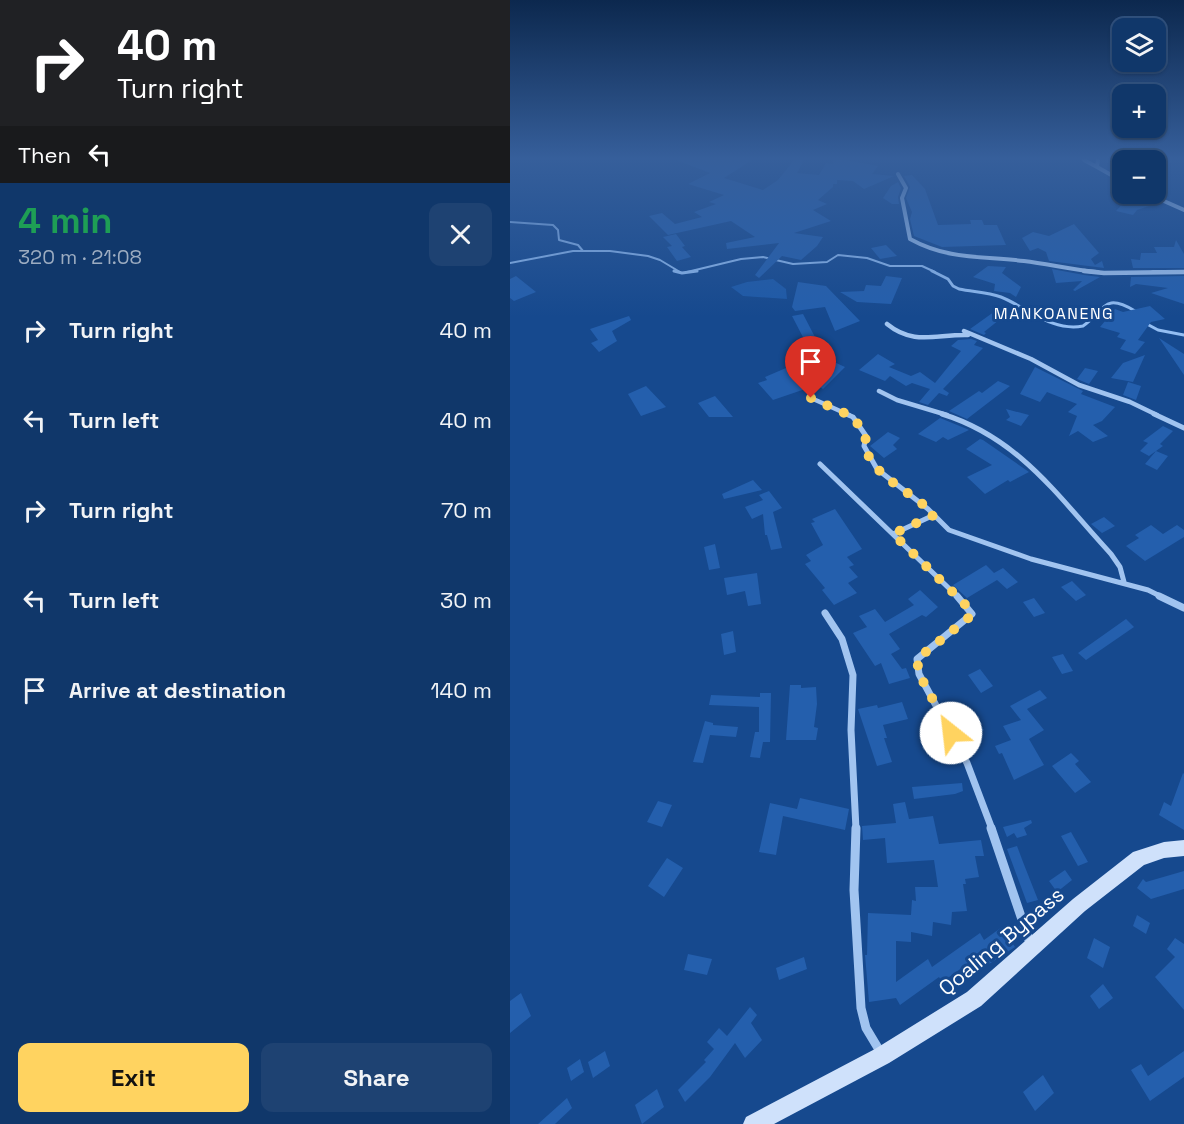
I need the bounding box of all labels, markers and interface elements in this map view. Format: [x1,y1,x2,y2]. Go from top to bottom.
map controls [1112,18,1166,204]
button: layers [1112,18,1166,72]
text: 40 m [117,19,217,72]
icon: right [18,24,96,102]
text: Turn right [117,71,244,106]
button: + [1112,84,1166,138]
icon: left [83,138,116,171]
text: Then [18,141,71,169]
button: − [1112,150,1166,204]
text: 4 min [18,198,113,244]
button: close [429,203,492,266]
text: 320 m · 21:08 [18,244,142,270]
district label: MANKOANENG [994,303,1114,324]
icon: right [18,314,51,347]
text: Turn right [69,316,174,344]
text: 40 m [440,316,492,344]
pin [785,336,836,398]
icon: arrive [794,345,827,378]
icon: left [18,404,51,437]
text: Turn left [69,406,159,434]
text: 40 m [440,406,492,434]
icon: right [18,494,51,527]
text: Turn right [69,496,174,524]
text: 70 m [441,496,492,524]
icon: left [18,584,51,617]
text: Turn left [69,586,159,614]
text: 30 m [440,586,492,614]
icon: arrive [18,674,51,707]
text: Arrive at destination [69,676,286,704]
text: 140 m [430,676,492,704]
position arrow [919,701,983,765]
street label: Qoaling Bypass [933,881,1069,1001]
button: Exit [18,1043,249,1112]
button: Share [261,1043,492,1112]

